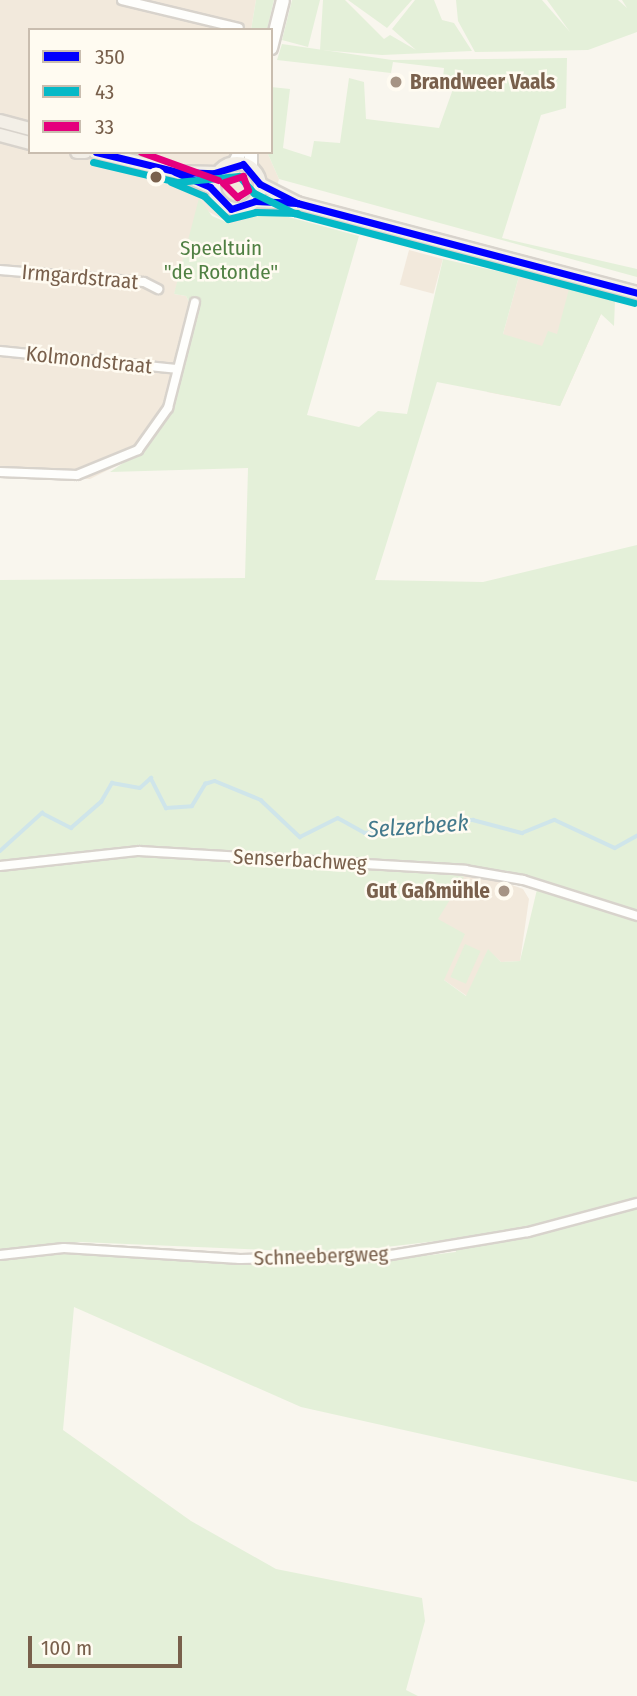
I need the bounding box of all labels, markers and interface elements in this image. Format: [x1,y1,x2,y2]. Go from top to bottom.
legend [28,28,273,154]
text: 350 [95,44,125,70]
place label: Brandweer Vaals [410,69,555,95]
marker: Brandweer Vaals [388,74,404,90]
text: 43 [95,79,114,105]
text: 33 [95,114,114,140]
unlabelled marker [149,170,163,184]
park label: Speeltuin "de Rotonde" [164,235,278,285]
street label: Irmgardstraat [21,259,139,295]
street label: Kolmondstraat [25,341,153,379]
water label: Selzerbeek [367,809,469,843]
street label: Senserbachweg [233,844,367,876]
place label: Gut Gaßmühle [366,878,490,904]
marker: Gut Gaßmühle [496,883,512,899]
street label: Schneebergweg [253,1241,389,1271]
scale bar [32,1622,186,1666]
text: 100 m [41,1635,92,1661]

